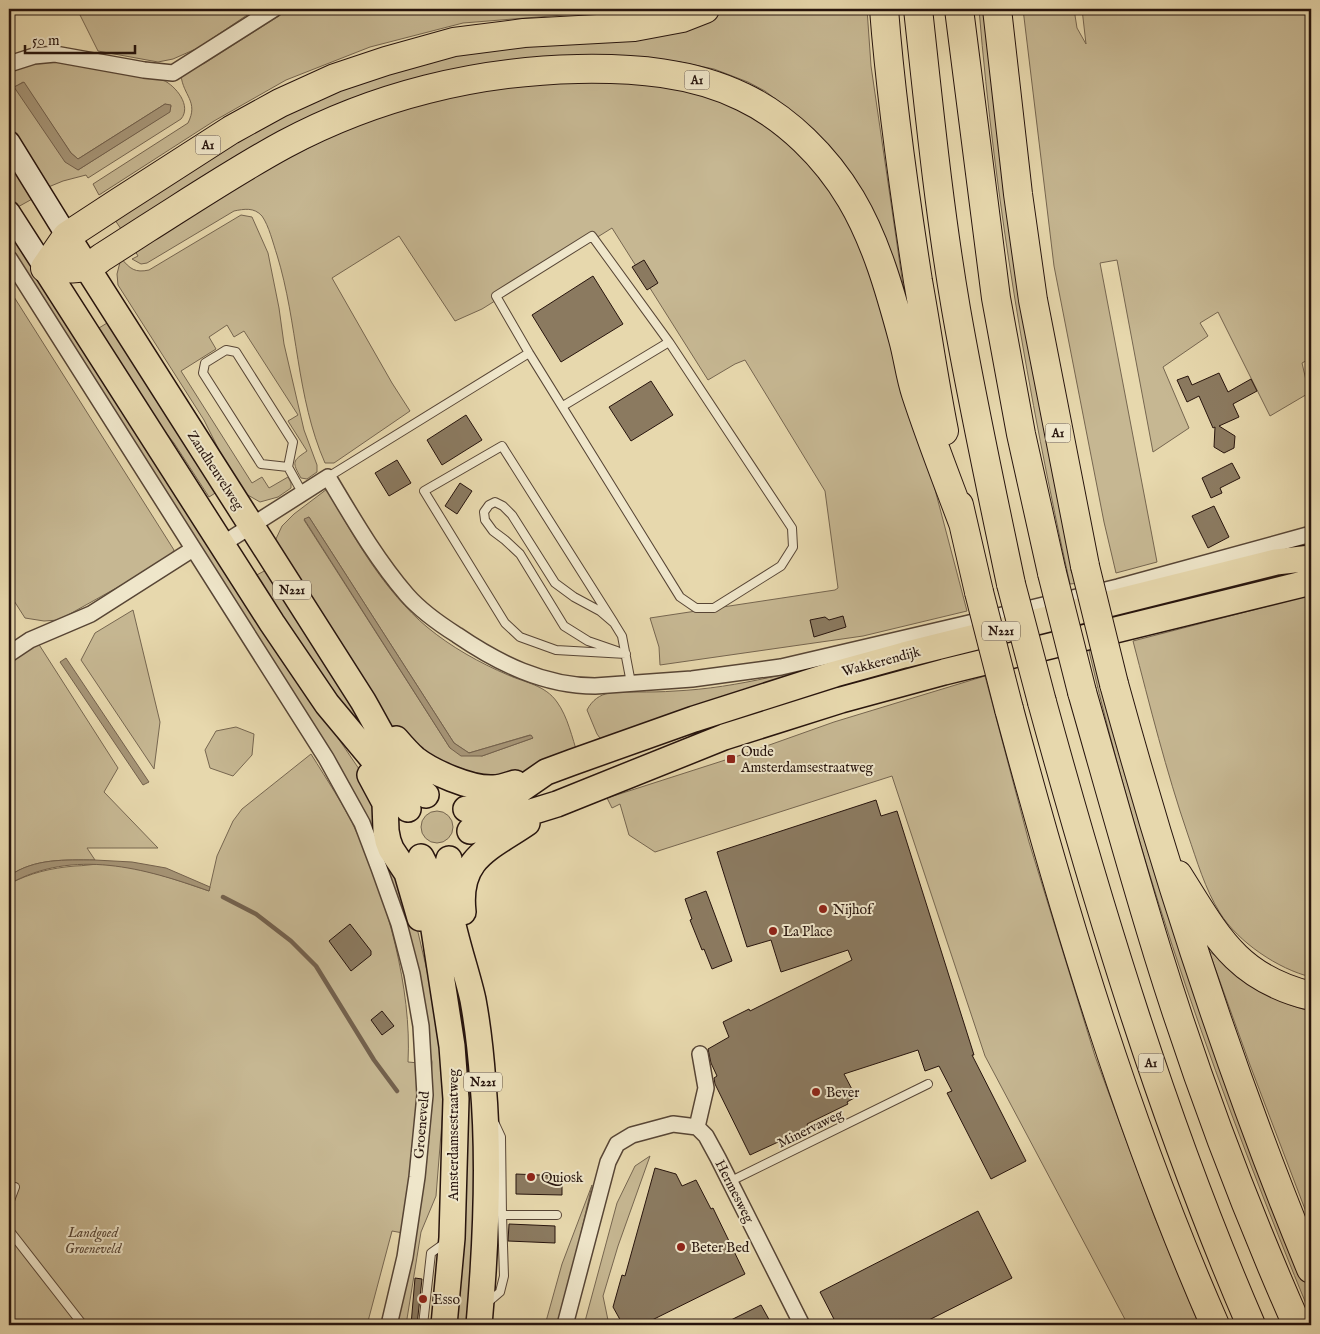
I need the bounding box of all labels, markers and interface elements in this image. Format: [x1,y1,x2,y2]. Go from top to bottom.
scale bar [25,22,135,54]
text: 50 m [32,31,60,50]
road number: A1 [684,70,710,90]
road number: A1 [196,136,220,154]
road number: A1 [1046,423,1070,442]
street label: Zandheuvelweg [183,427,248,514]
road number: N221 [273,580,311,600]
road number: N221 [982,622,1020,640]
street label: Wakkerendijk [840,643,923,681]
place label: Oude Amsterdamsestraatweg [740,743,874,777]
marker: Oude Amsterdamsestraatweg [725,753,737,765]
place label: Nijhof [833,901,875,919]
marker: Nijhof [817,903,829,915]
place label: La Place [783,923,833,941]
marker: La Place [767,925,779,937]
road number: A1 [1138,1054,1164,1072]
street label: Amsterdamsestraatweg [445,1069,463,1202]
road number: N221 [464,1072,502,1092]
place label: Bever [826,1084,859,1102]
marker: Bever [810,1086,822,1098]
street label: Groeneveld [410,1090,434,1160]
street label: Minervaweg [775,1105,847,1153]
street label: Hermesweg [710,1157,758,1226]
place label: Quiosk [541,1169,584,1187]
marker: Quiosk [525,1171,537,1183]
park label: Landgoed Groeneveld [65,1224,123,1258]
place label: Beter Bed [691,1239,750,1257]
marker: Beter Bed [675,1241,687,1253]
place label: Esso [433,1291,461,1309]
marker: Esso [417,1293,429,1305]

